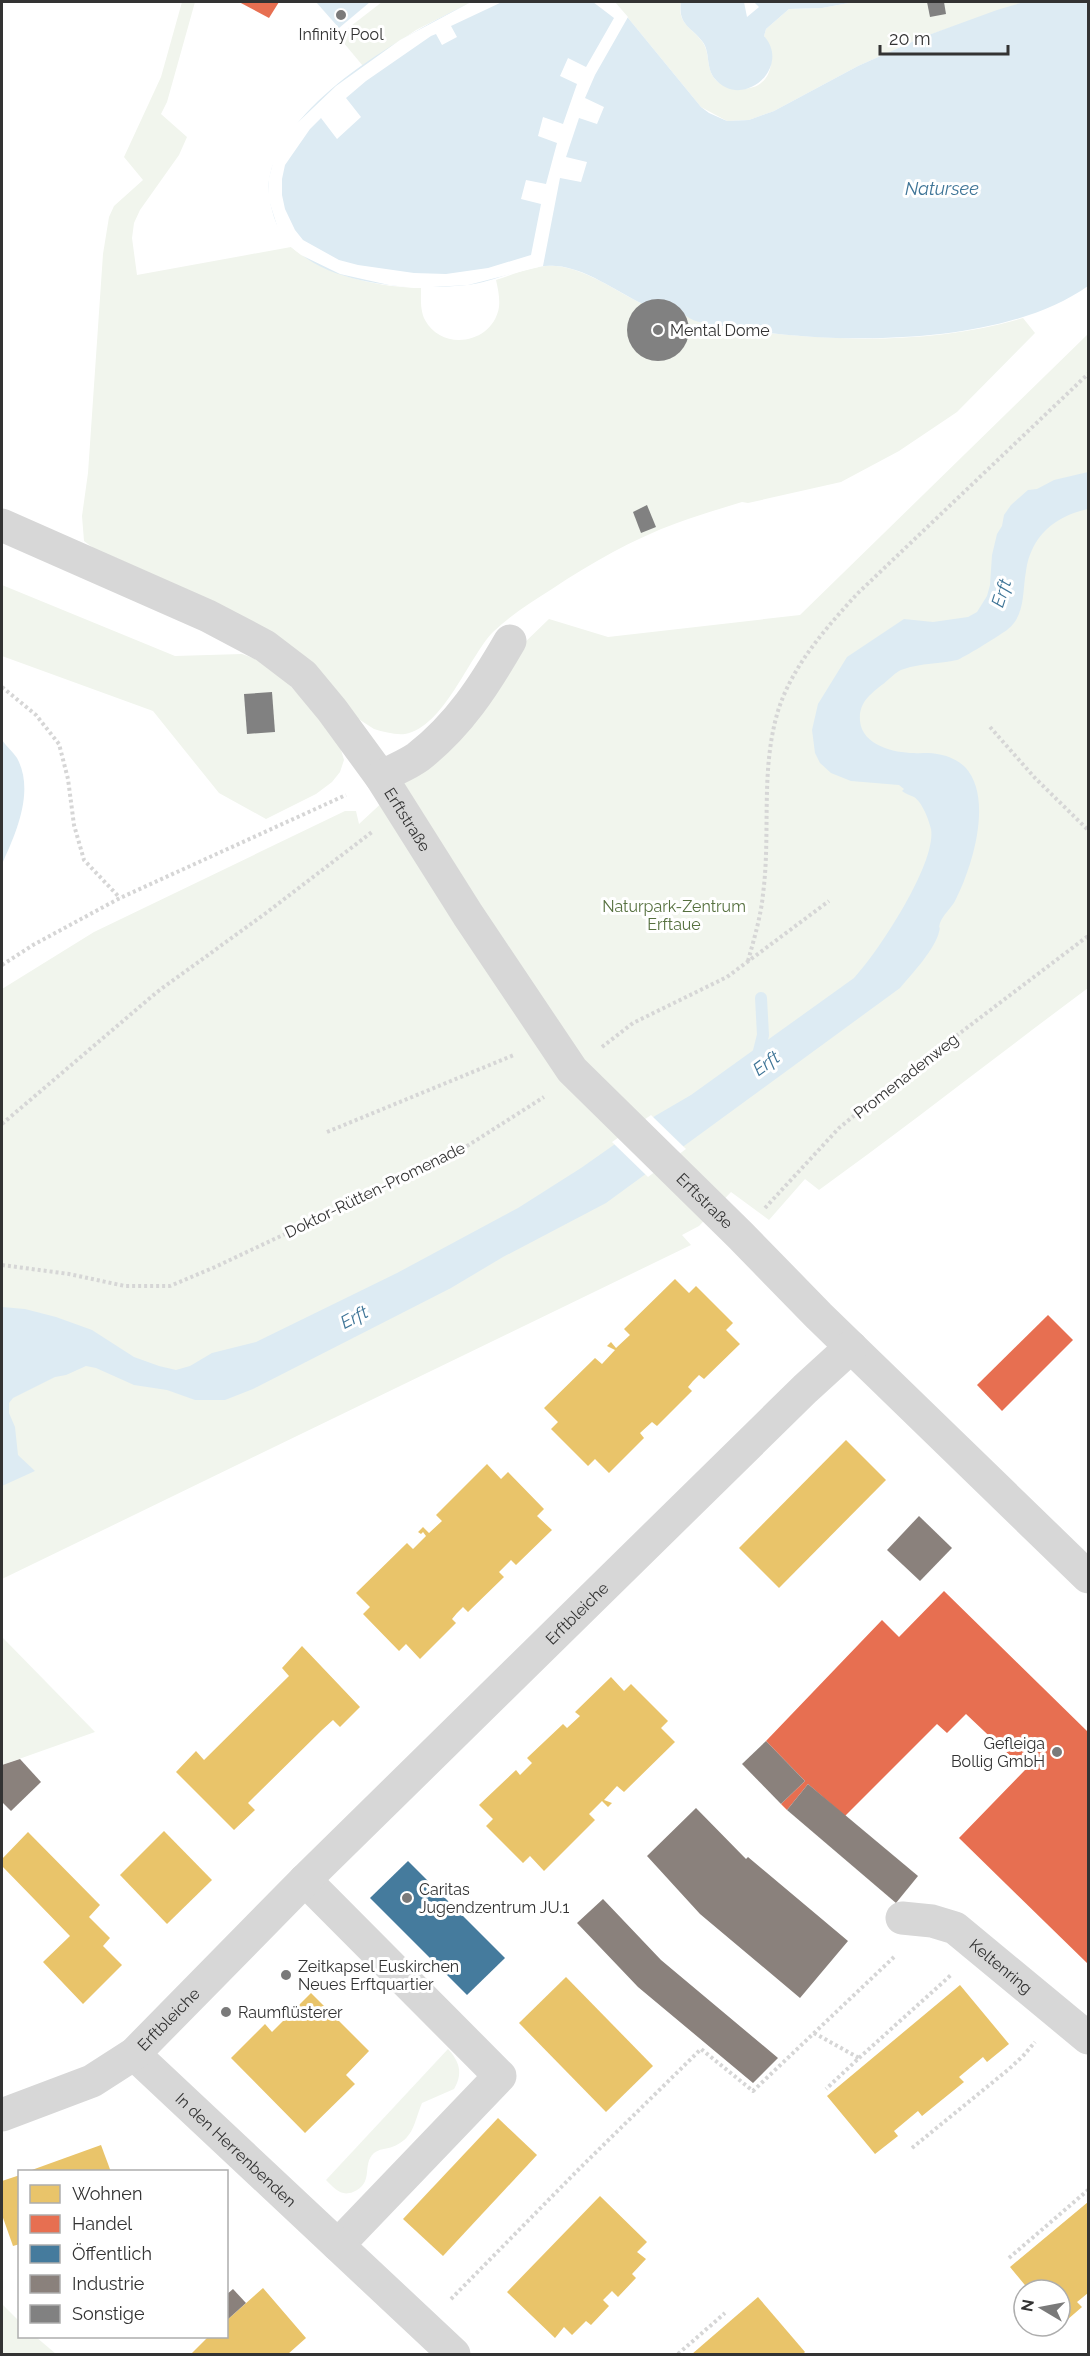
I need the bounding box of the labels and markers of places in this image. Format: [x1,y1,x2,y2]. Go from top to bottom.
marker: Infinity Pool [334,8,348,22]
place label: Infinity Pool [299,25,384,44]
place label: Mental Dome [670,321,770,340]
marker: Mental Dome [651,323,665,337]
place label: Gefleiga Bollig GmbH [951,1734,1045,1771]
marker: Gefleiga Bollig GmbH [1050,1745,1064,1759]
place label: Caritas Jugendzentrum JU.1 [419,1880,569,1917]
marker: Caritas Jugendzentrum JU.1 [400,1891,414,1905]
place label: Zeitkapsel Euskirchen Neues Erftquartier [298,1957,459,1994]
marker: Zeitkapsel Euskirchen Neues Erftquartier [279,1968,293,1982]
place label: Raumflüsterer [238,2003,343,2022]
marker: Raumflüsterer [219,2005,233,2019]

